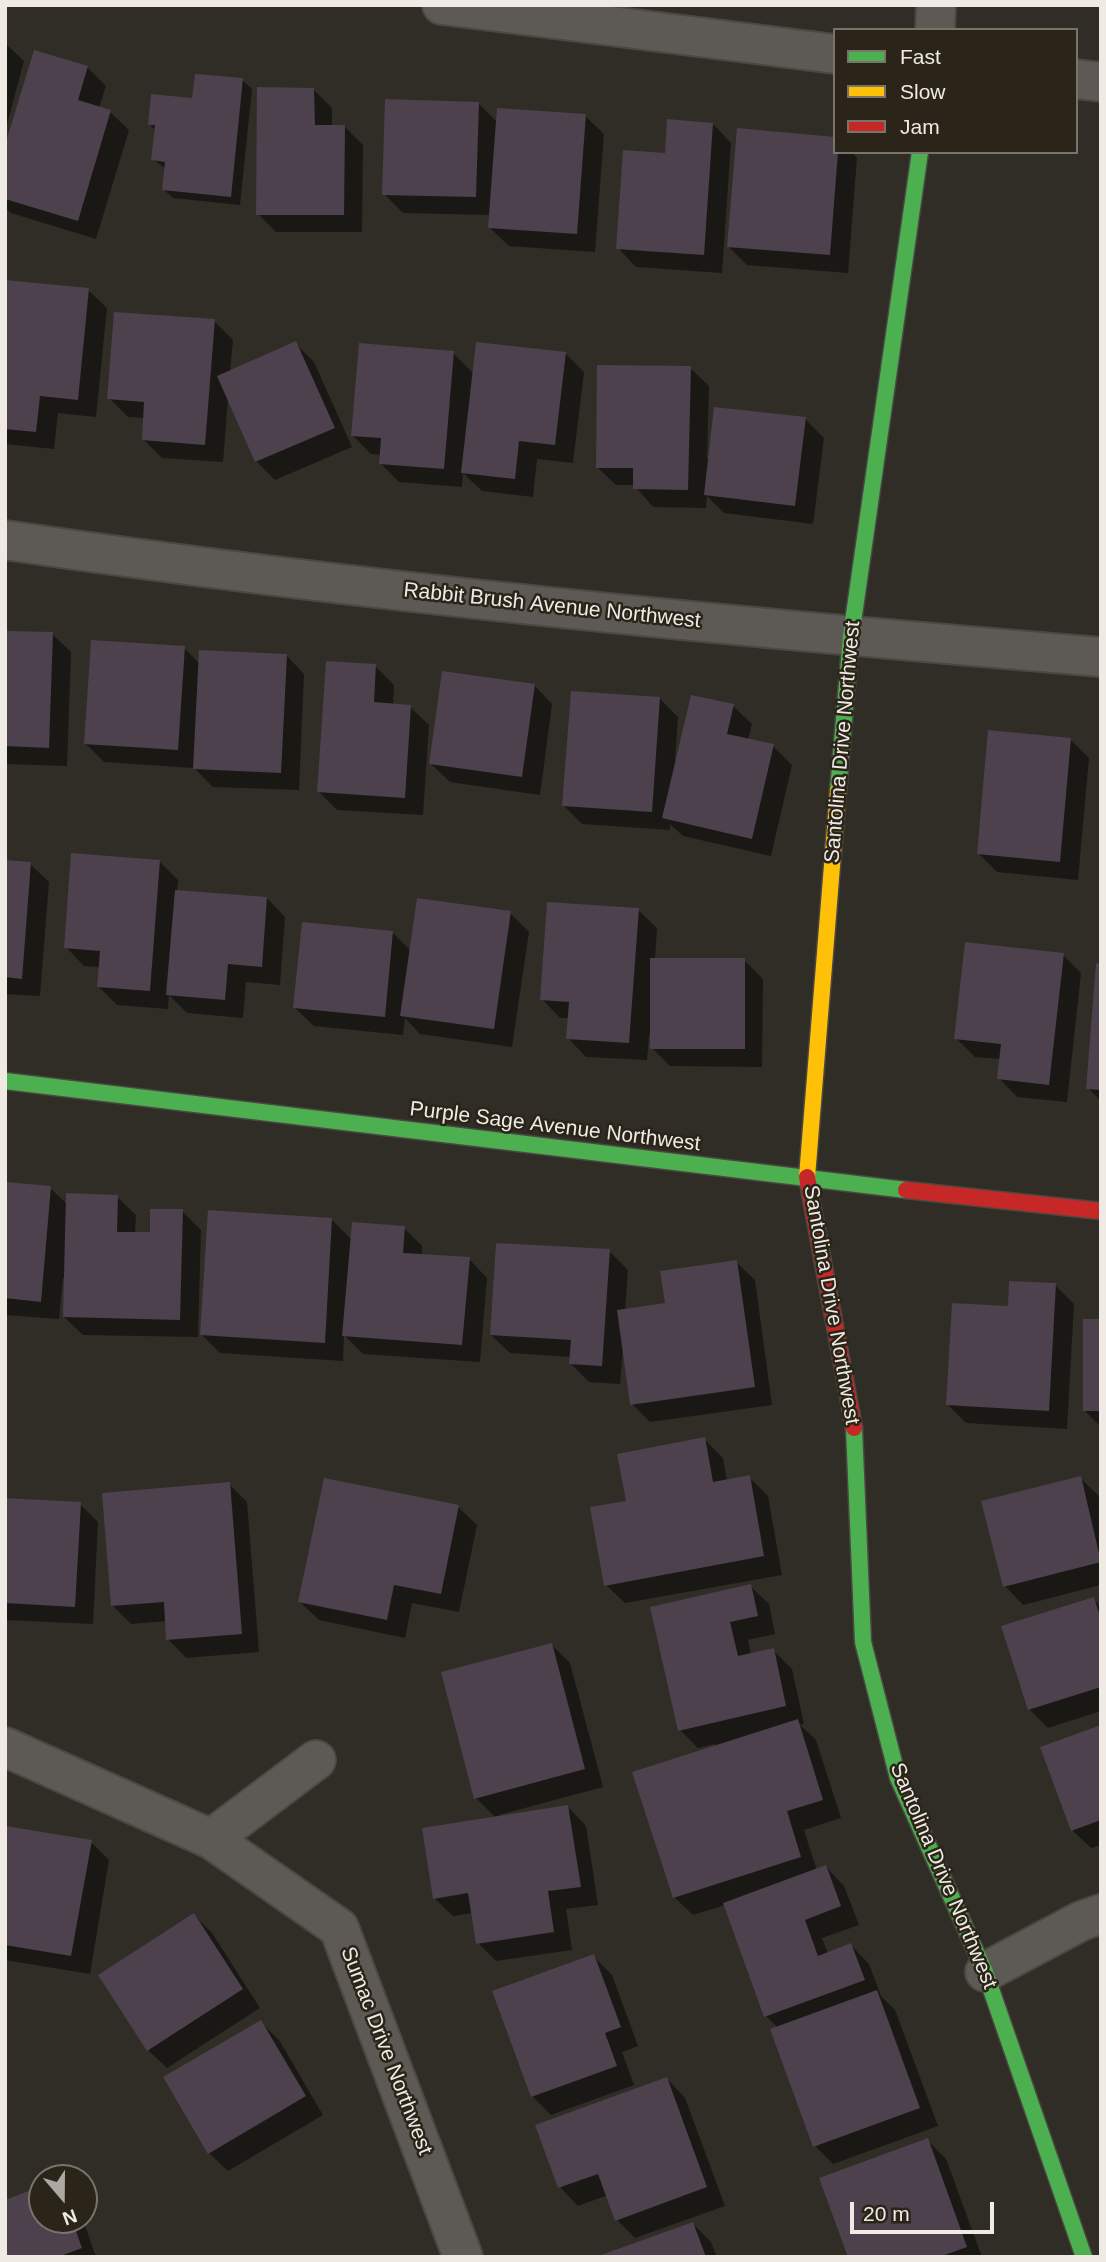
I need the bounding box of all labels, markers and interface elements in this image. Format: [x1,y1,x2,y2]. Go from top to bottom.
legend [833,28,1078,154]
text: Fast [900,45,941,68]
text: Slow [900,80,946,103]
text: Jam [900,115,940,138]
street label: Rabbit Brush Avenue Northwest [402,578,702,634]
street label: Santolina Drive Northwest [820,620,866,864]
street label: Purple Sage Avenue Northwest [408,1097,702,1157]
street label: Santolina Drive Northwest [798,1183,864,1427]
street label: Santolina Drive Northwest [884,1759,1002,1993]
street label: Sumac Drive Northwest [335,1944,437,2158]
north arrow [28,2164,98,2234]
scale bar [854,2188,998,2232]
text: 20 m [863,2202,910,2225]
text: N [60,2205,80,2230]

